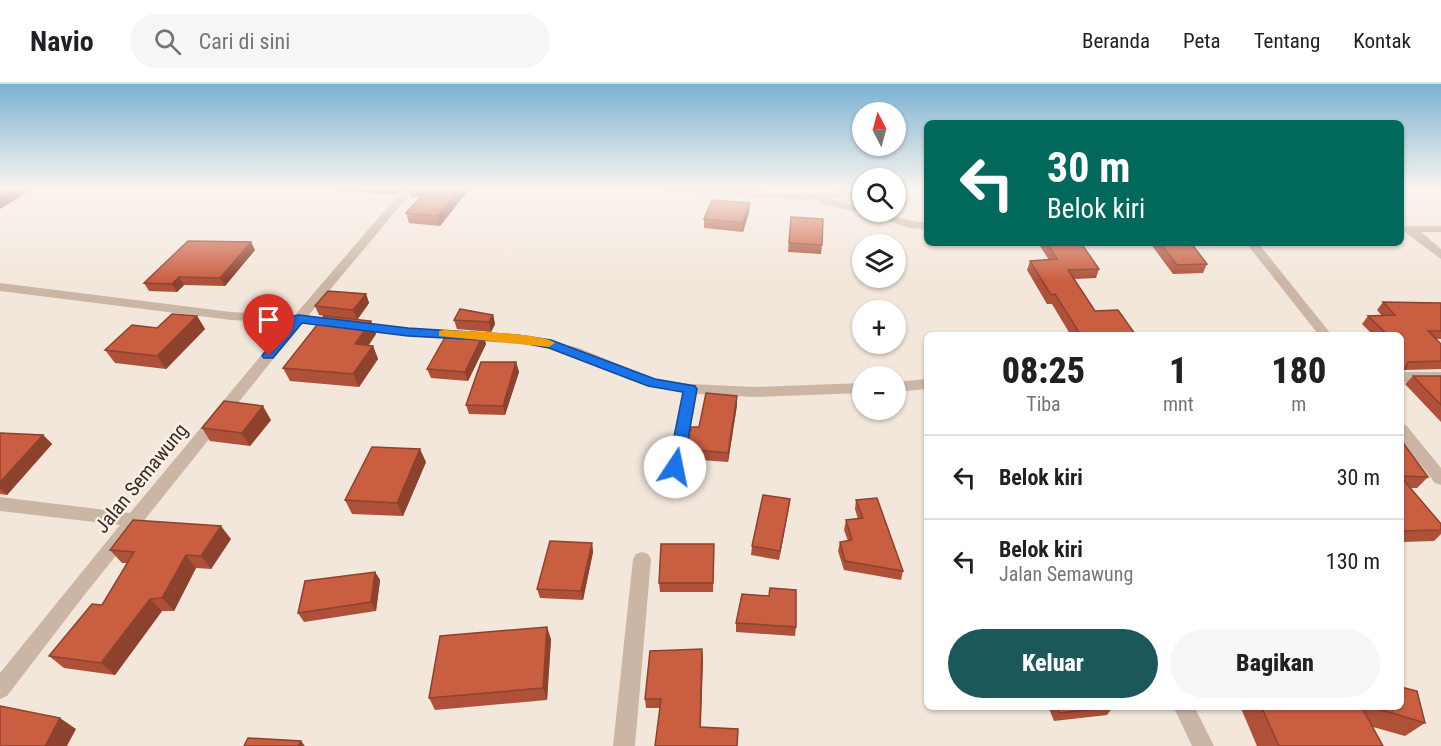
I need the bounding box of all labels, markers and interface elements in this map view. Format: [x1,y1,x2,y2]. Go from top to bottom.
search box [130,14,550,68]
text: Navio [30,25,94,58]
icon: search [151,25,184,58]
text: Cari di sini [199,29,290,54]
text: Beranda [1082,29,1150,53]
text: Peta [1183,29,1221,53]
text: Tentang [1254,29,1320,53]
text: Kontak [1353,29,1411,53]
north arrow [852,102,906,156]
map controls [852,102,906,420]
text: 30 m [1047,143,1130,192]
icon: left [948,144,1026,222]
button: search [852,168,906,222]
text: Belok kiri [1047,193,1145,225]
button: layers [852,234,906,288]
pin [243,294,294,356]
button: + [852,300,906,354]
icon: arrive [252,303,285,336]
text: 08:25 [1002,350,1085,392]
text: 1 [1169,350,1187,392]
text: 180 [1271,350,1326,392]
button: − [852,366,906,420]
text: Tiba [1026,392,1061,416]
text: mnt [1163,392,1194,416]
text: m [1291,392,1306,416]
street label: Jalan Semawung [89,418,193,538]
position arrow [643,435,707,499]
icon: left [948,461,981,494]
text: Belok kiri [999,465,1083,490]
text: 30 m [1337,465,1380,490]
text: Belok kiri [999,537,1083,562]
icon: left [948,545,981,578]
text: 130 m [1326,549,1380,574]
text: Jalan Semawung [999,562,1133,586]
button: Keluar [948,629,1158,698]
button: Bagikan [1170,629,1380,698]

